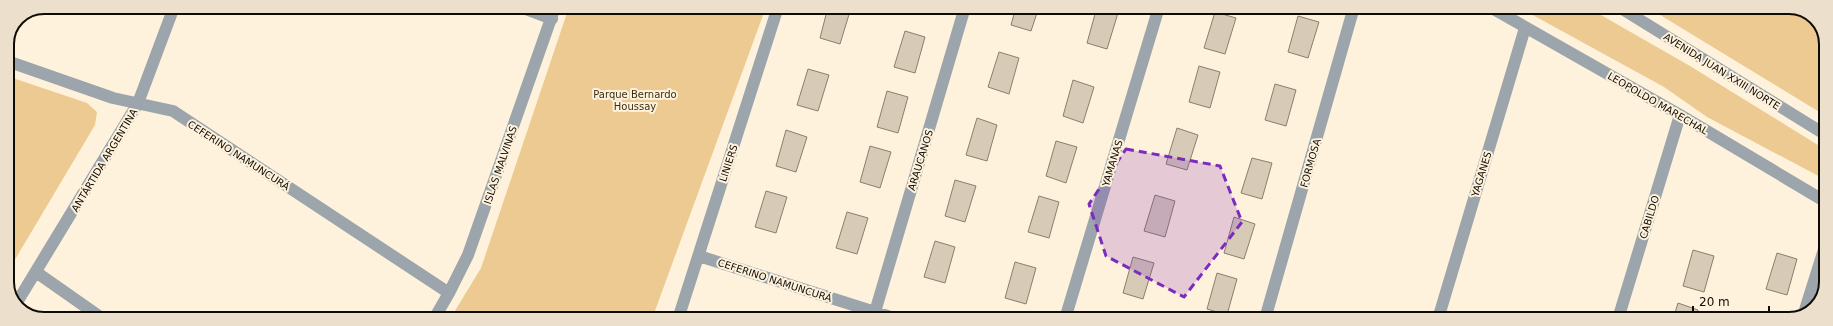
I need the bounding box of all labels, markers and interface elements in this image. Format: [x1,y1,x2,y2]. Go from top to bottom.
street label: AVENIDA JUAN XXIII NORTE [1662,31,1782,112]
street label: LEOPOLDO MARECHAL [1606,70,1710,137]
park label: Parque Bernardo Houssay [593,89,677,112]
street label: ANTÁRTIDA ARGENTINA [68,106,140,214]
street label: CEFERINO NAMUNCURÁ [186,117,292,193]
street label: ISLAS MALVINAS [482,125,519,206]
street label: ARAUCANOS [906,128,935,192]
street label: FORMOSA [1298,137,1323,189]
street label: YAMANAS [1100,138,1125,189]
street label: LINIERS [717,143,740,183]
street label: YAGANES [1469,150,1494,199]
street label: CABILDO [1638,194,1661,240]
street label: CEFERINO NAMUNCURÁ [716,256,834,304]
scale bar [1693,288,1769,314]
text: 20 m [1699,295,1730,309]

